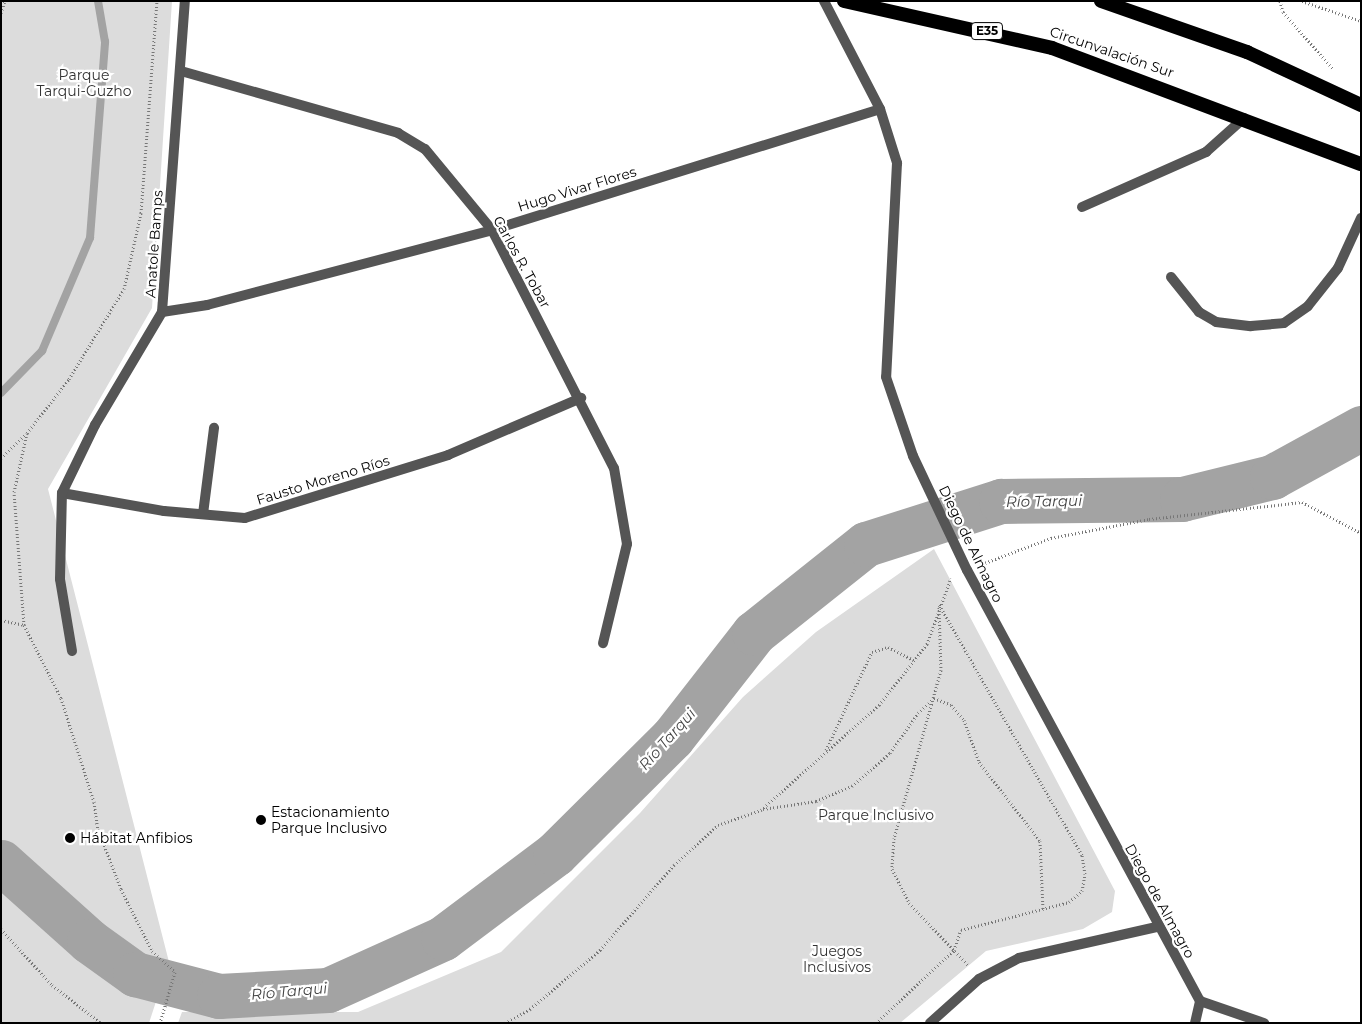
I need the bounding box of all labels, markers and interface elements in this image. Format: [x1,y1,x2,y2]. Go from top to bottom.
road number: E35 [971,22,1003,40]
street label: Circunvalación Sur [1048,23,1176,81]
park label: Parque Tarqui-Guzho [36,67,132,100]
street label: Hugo Vivar Flores [516,163,638,215]
street label: Anatole Bamps [142,190,166,298]
street label: Carlos R. Tobar [490,213,554,311]
street label: Fausto Moreno Ríos [254,452,392,508]
street label: Diego de Almagro [935,483,1007,605]
water label: Río Tarqui [1006,491,1082,511]
water label: Río Tarqui [635,705,699,773]
place label: Estacionamiento Parque Inclusivo [271,804,390,836]
park label: Parque Inclusivo [818,807,934,823]
marker: Estacionamiento Parque Inclusivo [255,814,267,826]
place label: Hábitat Anfibios [80,830,193,846]
marker: Hábitat Anfibios [64,832,76,844]
street label: Diego de Almagro [1122,841,1198,961]
park label: Juegos Inclusivos [803,943,871,976]
water label: Río Tarqui [250,979,328,1003]

